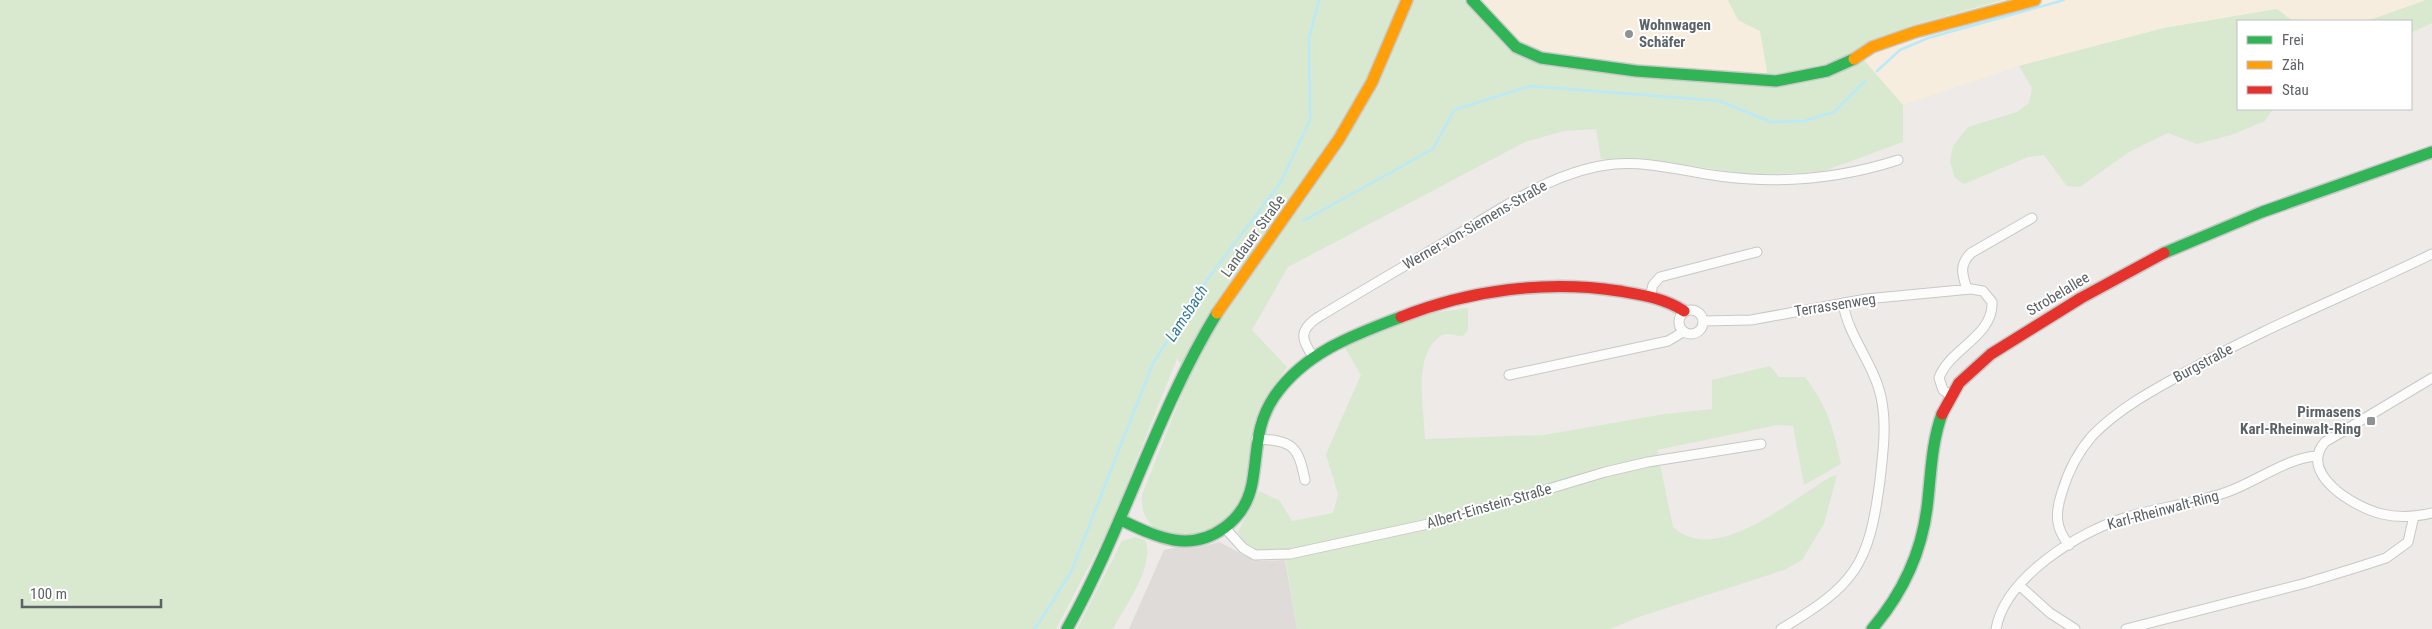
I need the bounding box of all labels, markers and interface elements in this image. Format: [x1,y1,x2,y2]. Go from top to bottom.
place label: Wohnwagen Schäfer [1639,16,1711,51]
legend [2237,20,2412,110]
marker: Wohnwagen Schäfer [1623,28,1635,40]
text: Frei [2282,31,2304,49]
text: Zäh [2282,56,2304,74]
text: Stau [2282,81,2309,99]
street label: Werner-von-Siemens-Straße [1400,176,1550,274]
street label: Landauer Straße [1217,191,1289,281]
street label: Strobelallee [2023,268,2093,320]
water label: Lamsbach [1161,282,1212,345]
street label: Terrassenweg [1793,290,1877,320]
street label: Burgstraße [2170,340,2236,386]
place label: Pirmasens Karl-Rheinwalt-Ring [2240,403,2361,438]
marker: Pirmasens Karl-Rheinwalt-Ring [2365,415,2377,427]
street label: Albert-Einstein-Straße [1424,480,1554,532]
street label: Karl-Rheinwalt-Ring [2105,486,2221,534]
scale bar [22,576,161,608]
text: 100 m [30,585,67,603]

